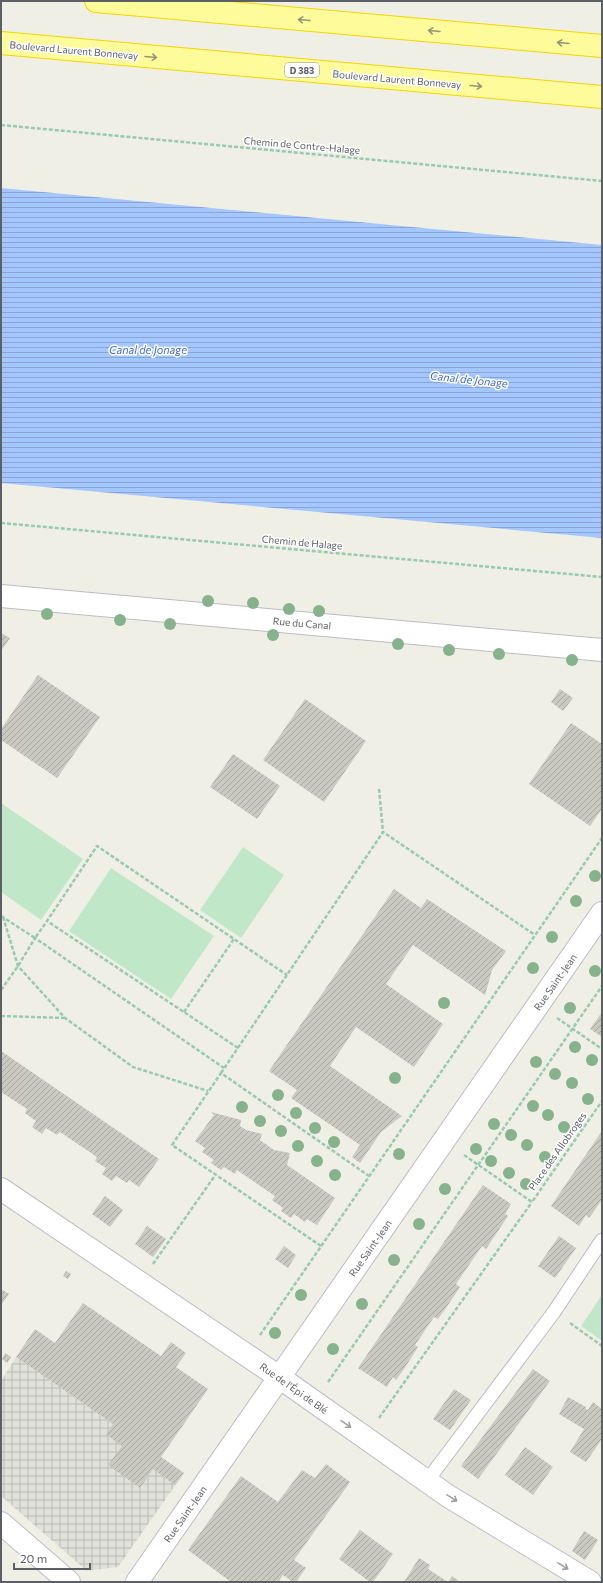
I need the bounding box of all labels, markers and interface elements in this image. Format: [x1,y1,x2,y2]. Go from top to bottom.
one-way arrow [298,16,311,23]
one-way arrow [428,28,441,35]
street label: Boulevard Laurent Bonnevay [9,38,139,62]
one-way arrow [557,39,570,46]
one-way arrow [144,53,157,60]
road number: D 383 [285,63,319,77]
street label: Boulevard Laurent Bonnevay [332,67,462,91]
one-way arrow [469,82,482,89]
street label: Chemin de Contre-Halage [243,134,361,156]
water label: Canal de Jonage [109,343,187,357]
water label: Canal de Jonage [429,368,509,391]
street label: Chemin de Halage [261,532,343,552]
street label: Rue du Canal [272,614,332,632]
street label: Rue Saint-Jean [531,951,579,1013]
street label: Place des Allobroges [526,1109,589,1192]
street label: Rue Saint-Jean [346,1217,394,1279]
street label: Rue de l'Épi de Blé [258,1360,330,1416]
one-way arrow [340,1420,351,1428]
street label: Rue Saint-Jean [161,1483,209,1545]
one-way arrow [446,1495,458,1503]
scale bar [14,1545,90,1571]
text: 20 m [20,1551,47,1565]
one-way arrow [557,1562,569,1570]

